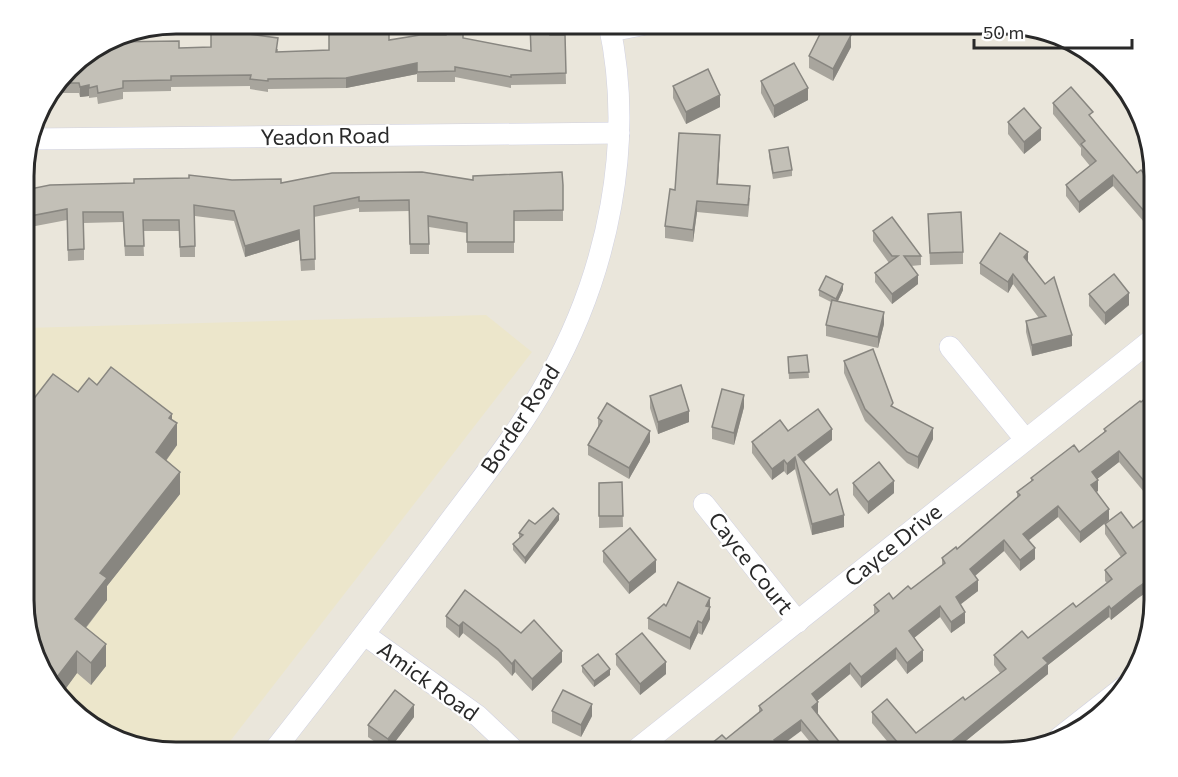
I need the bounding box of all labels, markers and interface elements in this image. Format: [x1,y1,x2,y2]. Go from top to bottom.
scale bar [974,12,1132,50]
text: 50 m [983,21,1024,43]
street label: Yeadon Road [260,121,390,150]
street label: Border Road [474,359,565,478]
street label: Cayce Drive [839,497,947,592]
street label: Cayce Court [703,506,800,619]
street label: Amick Road [372,635,484,726]

